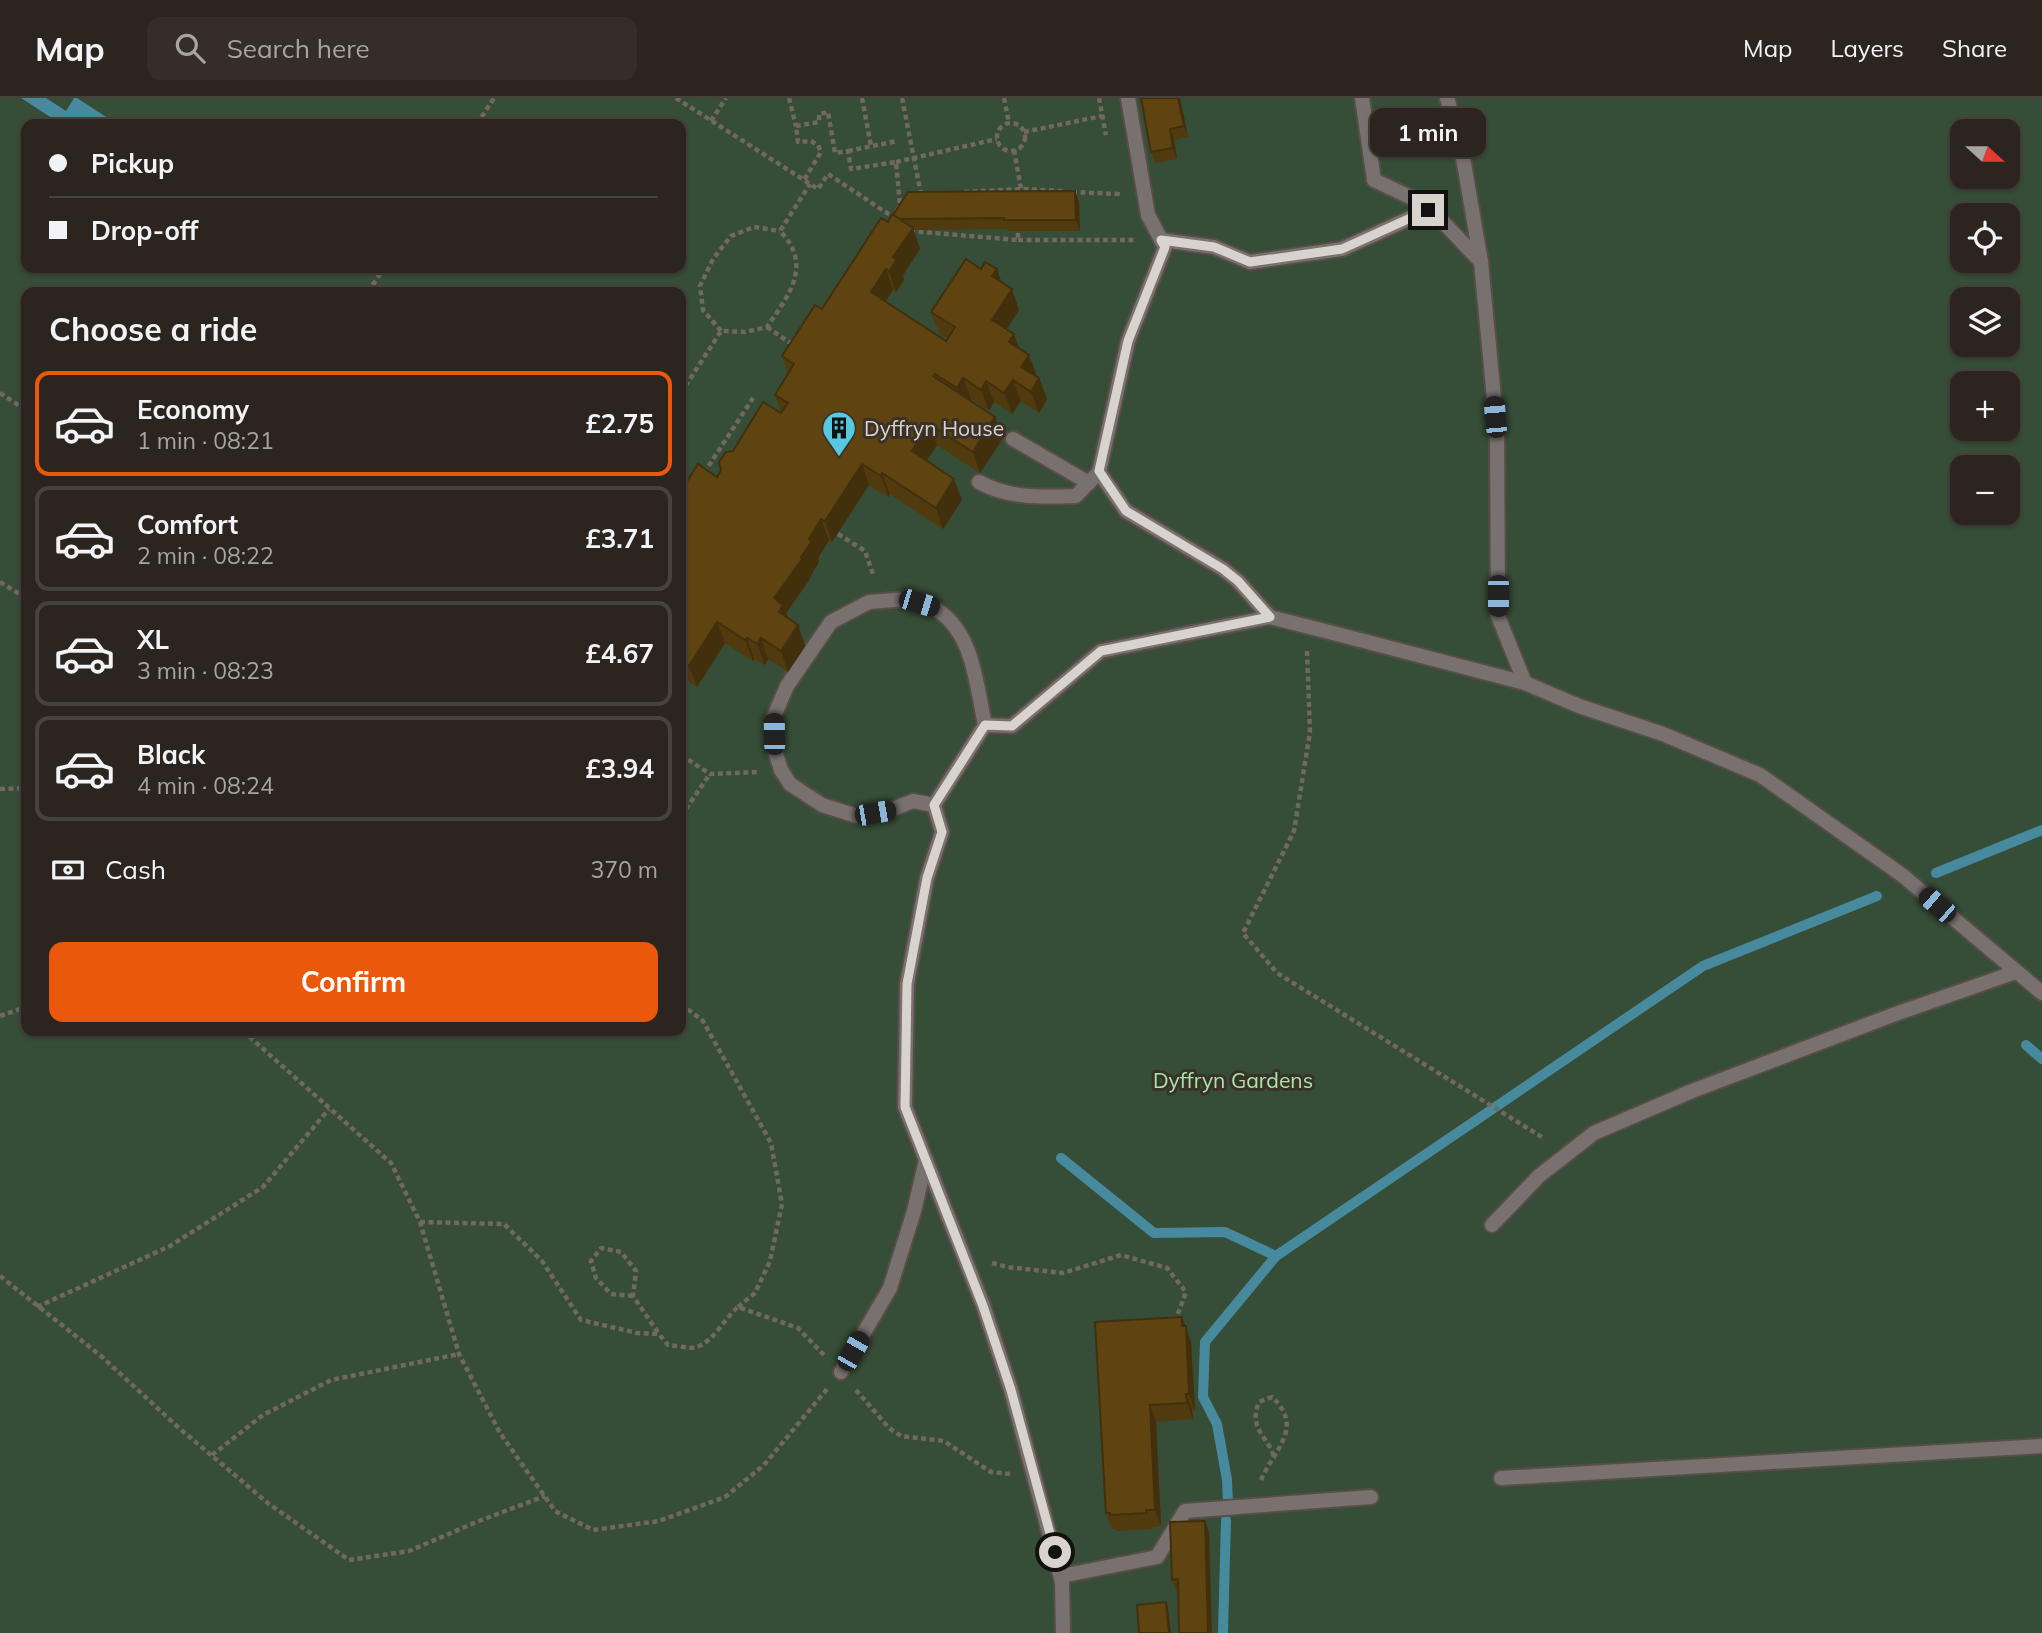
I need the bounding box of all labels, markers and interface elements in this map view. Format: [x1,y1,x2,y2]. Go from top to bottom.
search box [147,17,637,80]
text: Map [35,28,105,69]
icon: search [171,29,209,67]
text: Search here [227,32,370,65]
text: Map [1743,33,1792,63]
text: Layers [1830,33,1904,63]
text: Share [1942,33,2007,63]
callout: 1 min [1370,108,1486,158]
text: 1 min [1398,118,1458,147]
north arrow [1950,119,2020,189]
map controls [1950,119,2020,525]
text: Pickup [91,147,174,180]
route end [1412,194,1444,226]
button: locate [1950,203,2020,273]
text: Drop-off [91,214,198,247]
button: layers [1950,287,2020,357]
text: Choose a ride [49,309,257,349]
button: + [1950,371,2020,441]
icon: car [53,392,116,455]
text: Economy [137,393,249,426]
car [1483,395,1508,439]
text: £2.75 [585,407,654,440]
building icon: Dyffryn House [820,409,858,458]
place label: Dyffryn House [864,415,1004,441]
text: 1 min · 08:21 [137,426,274,455]
button: − [1950,455,2020,525]
icon: car [53,507,116,570]
text: Comfort [137,508,238,541]
text: £3.71 [585,522,654,555]
text: 2 min · 08:22 [137,541,274,570]
car [1488,575,1509,617]
car [896,587,943,619]
icon: car [53,622,116,685]
text: XL [137,623,169,656]
text: £4.67 [585,637,654,670]
text: 3 min · 08:23 [137,656,274,685]
car [764,713,785,755]
icon: car [53,737,116,800]
text: Black [137,738,205,771]
text: £3.94 [585,752,654,785]
text: 4 min · 08:24 [137,771,274,800]
car [853,799,898,827]
icon: cash [49,851,87,889]
text: Cash [105,853,166,886]
text: 370 m [590,855,658,884]
car [1915,883,1960,927]
button: Confirm [49,942,658,1022]
park label: Dyffryn Gardens [1153,1067,1313,1093]
car [834,1328,873,1374]
route start [1039,1536,1071,1568]

